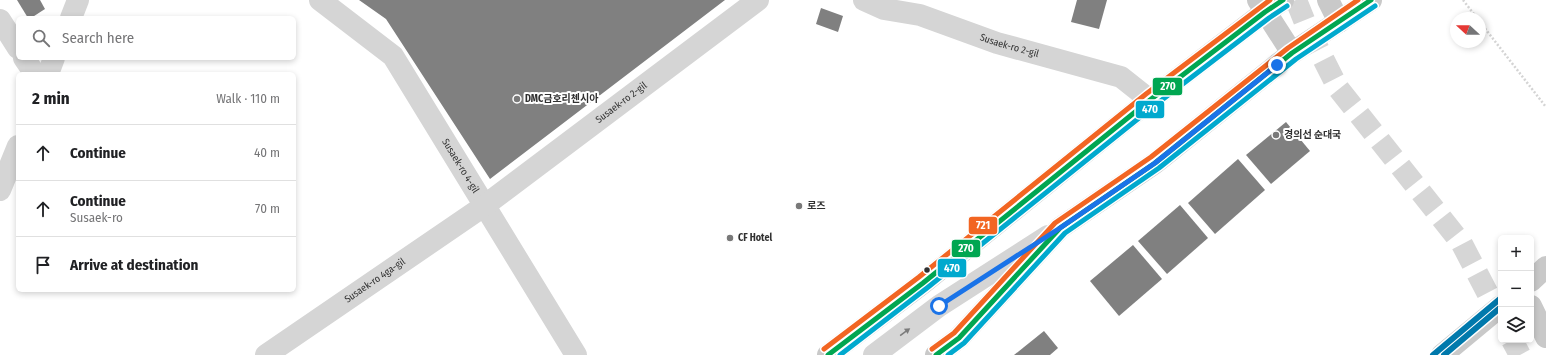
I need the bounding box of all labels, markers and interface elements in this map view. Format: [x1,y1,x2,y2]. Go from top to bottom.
north arrow [1450,12,1486,48]
search box [16,16,296,60]
icon: search [30,27,52,49]
text: Search here [62,29,134,47]
street label: Susaek-ro 2-gil [978,31,1041,60]
route end [1268,56,1286,74]
line badge: 270 [1152,77,1183,96]
street label: Susaek-ro 2-gil [593,79,650,126]
text: 270 [1159,80,1176,93]
text: 2 min [32,88,70,109]
text: Walk · 110 m [216,91,280,106]
place label: DMC금호리첸시아 [525,93,599,105]
marker: DMC금호리첸시아 [512,94,522,104]
line badge: 470 [1135,100,1165,119]
text: 470 [1142,103,1158,116]
place label: 경의선 순대국 [1284,129,1341,141]
marker: 경의선 순대국 [1271,130,1281,140]
street label: Susaek-ro 4-gil [439,137,482,196]
icon: ahead [32,142,54,164]
text: Continue [70,144,126,162]
text: 40 m [254,145,280,160]
text: Continue [70,192,126,210]
icon: ahead [32,198,54,220]
place label: 로즈 [807,200,825,212]
text: 70 m [255,201,280,216]
marker: 로즈 [794,201,804,211]
text: Susaek-ro [70,210,123,225]
line badge: 721 [968,216,998,235]
text: 721 [976,219,990,232]
place label: CF Hotel [738,232,773,244]
marker: CF Hotel [725,233,735,243]
map controls [1498,235,1534,343]
button: + [1498,235,1534,271]
line badge: 270 [951,239,981,258]
text: 270 [957,242,974,255]
icon: arrive [32,254,54,276]
street label: Susaek-ro 4ga-gil [342,255,408,305]
text: Arrive at destination [70,256,198,274]
line badge: 470 [937,258,967,278]
text: 470 [944,262,960,275]
unlabelled marker [922,265,932,275]
button: − [1498,271,1534,307]
route start [930,297,948,315]
button: layers [1498,307,1534,343]
one-way arrow [900,328,911,336]

